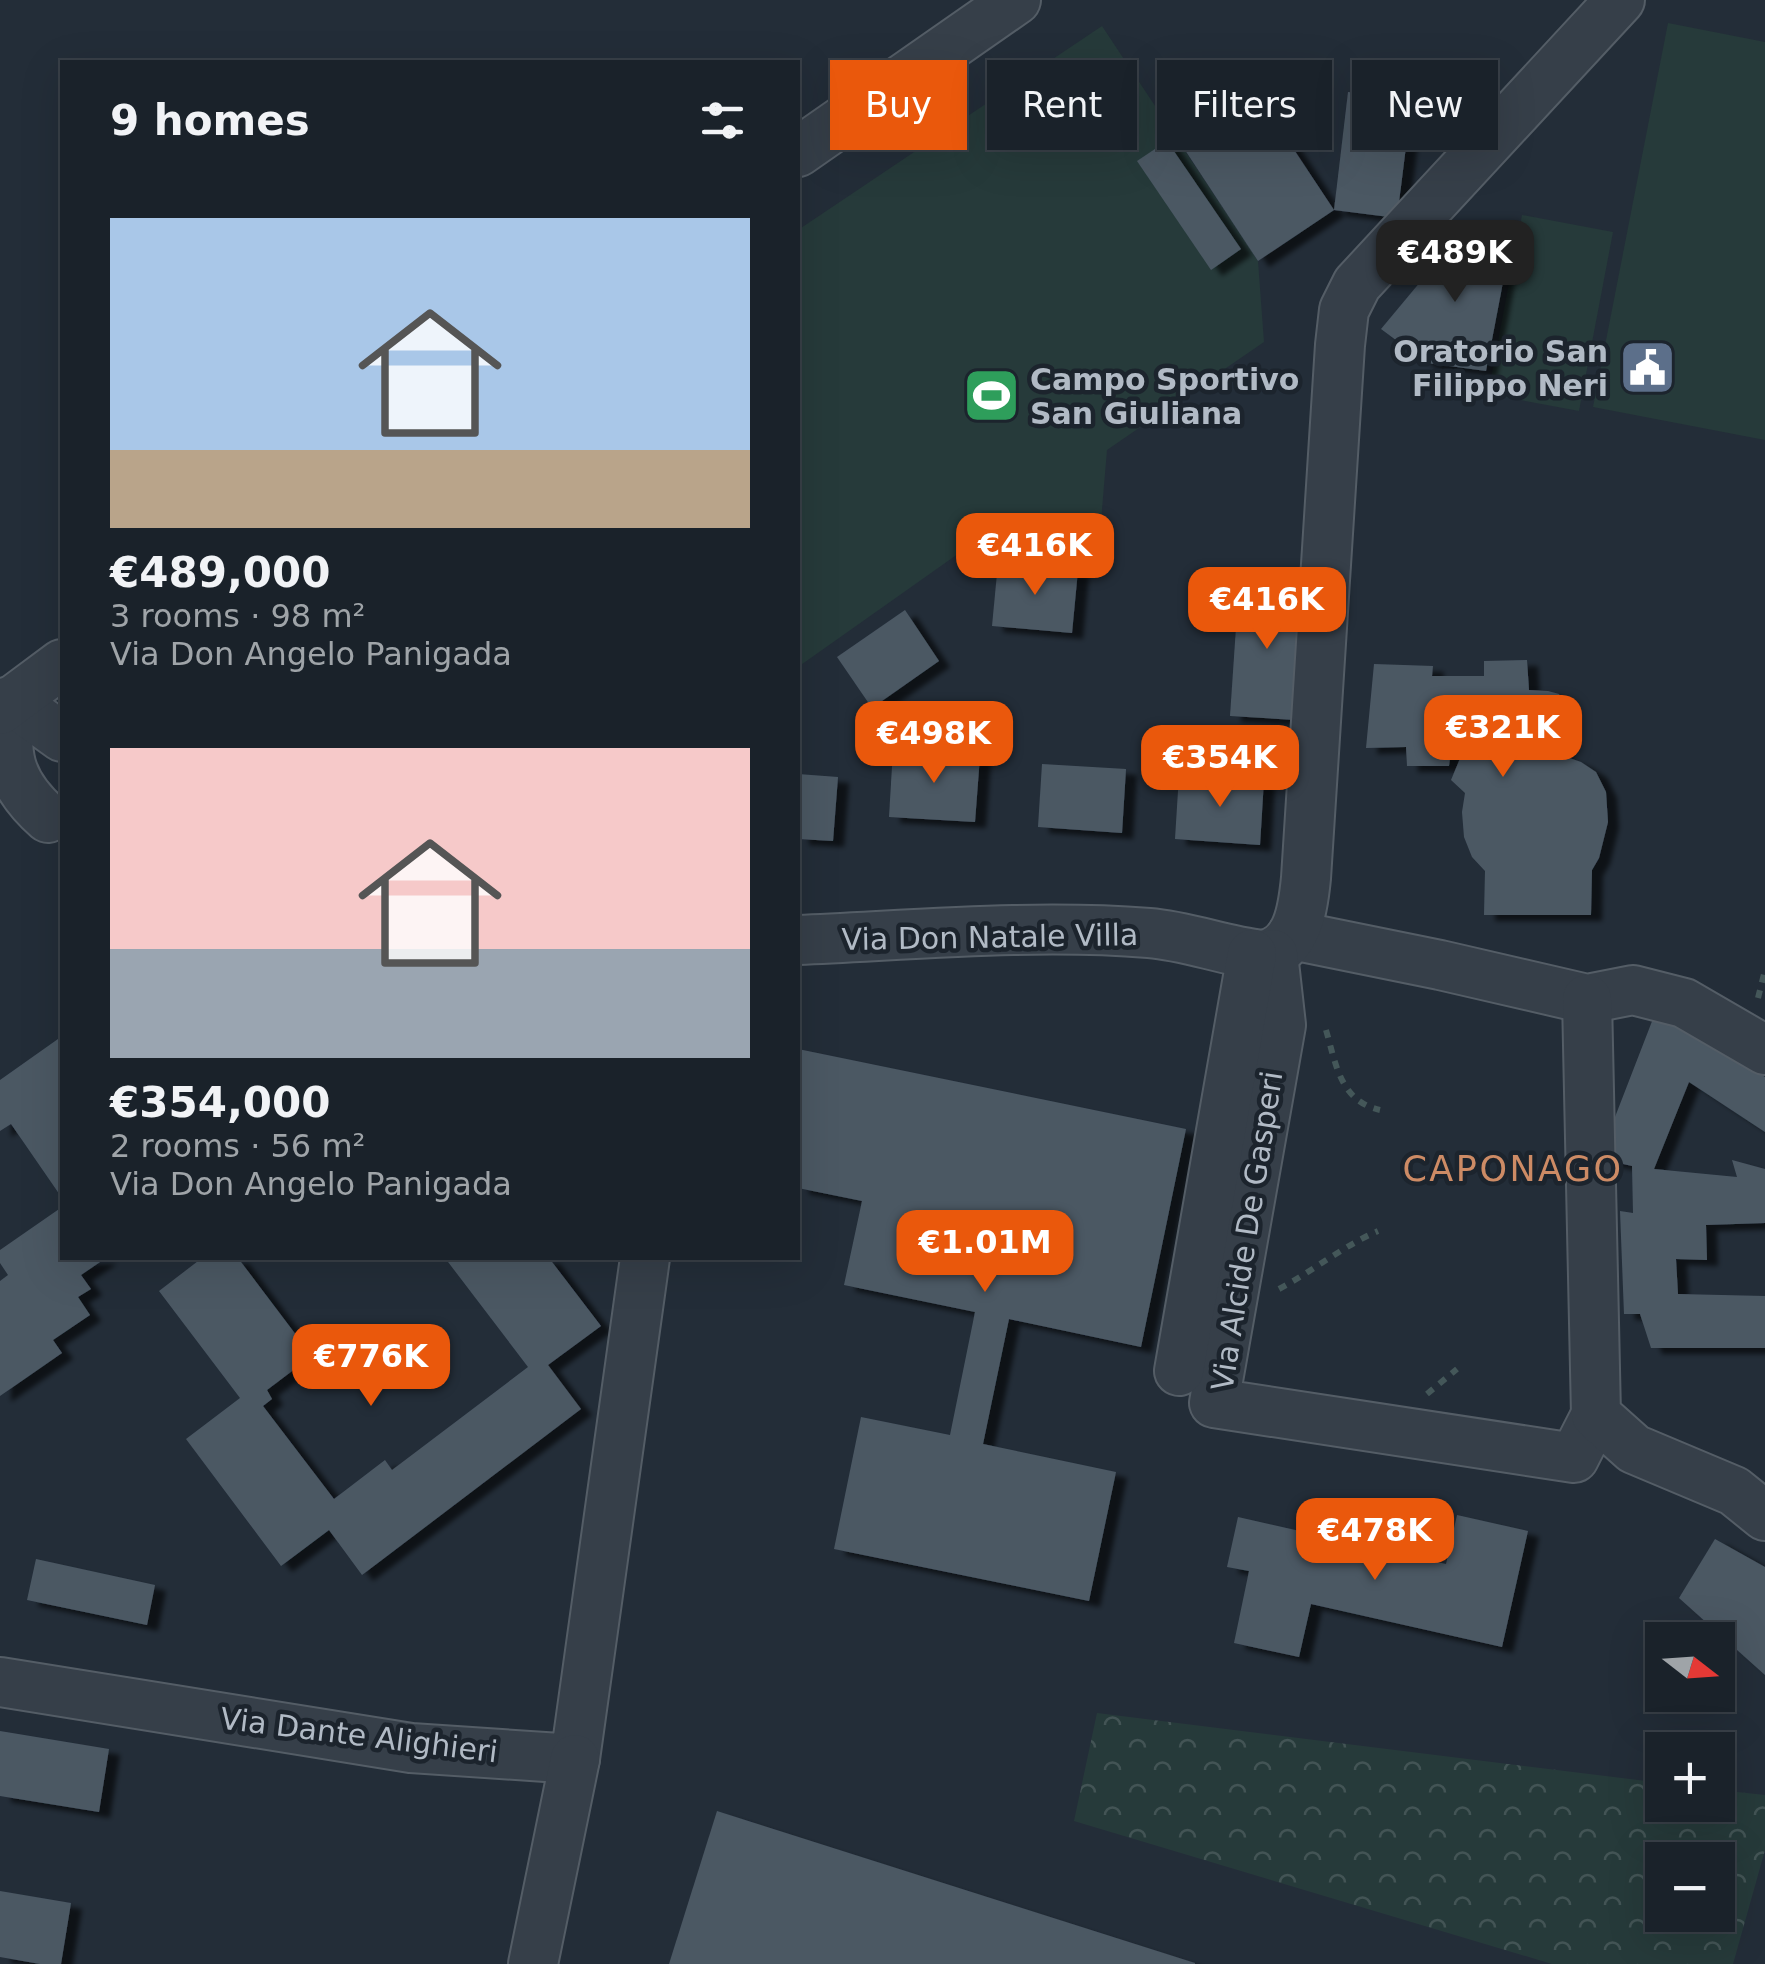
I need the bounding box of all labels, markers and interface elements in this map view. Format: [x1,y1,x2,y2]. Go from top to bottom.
chip: Buy [830,60,967,150]
chip: Rent [987,60,1137,150]
chip: Filters [1157,60,1332,150]
chip: New [1352,60,1498,150]
icon: filters [695,93,750,148]
text: 9 homes [110,96,310,145]
pin: €489K [1385,220,1525,305]
text: €489K [1398,233,1512,271]
icon: home [340,283,520,463]
place label: Oratorio San Filippo Neri [1393,334,1608,403]
public building icon: Oratorio San Filippo Neri [1617,338,1677,398]
place label: Campo Sportivo San Giuliana [1030,362,1299,431]
sports icon: Campo Sportivo San Giuliana [961,366,1021,426]
pin: €416K [965,513,1105,598]
text: €416K [978,526,1092,564]
text: €489,000 [110,548,331,597]
pin: €416K [1197,567,1337,652]
text: €416K [1210,580,1324,618]
text: 3 rooms · 98 m² [110,597,365,635]
text: Via Don Angelo Panigada [110,635,512,673]
pin: €321K [1433,695,1573,780]
pin: €498K [864,701,1004,786]
text: €321K [1446,708,1560,746]
text: €498K [877,714,991,752]
pin: €354K [1150,725,1290,810]
text: €354K [1163,738,1277,776]
icon: home [340,813,520,993]
street label: Via Don Natale Villa [841,917,1139,957]
street label: Via Alcide De Gasperi [1204,1069,1290,1393]
text: €354,000 [110,1078,331,1127]
text: 2 rooms · 56 m² [110,1127,365,1165]
district label: CAPONAGO [1402,1149,1624,1189]
text: Via Don Angelo Panigada [110,1165,512,1203]
pin: €1.01M [904,1210,1066,1295]
text: €1.01M [918,1223,1052,1261]
pin: €776K [301,1324,441,1409]
text: €776K [314,1337,428,1375]
pin: €478K [1305,1498,1445,1583]
text: €478K [1318,1511,1432,1549]
north arrow [1645,1622,1735,1712]
map controls [1645,1622,1735,1932]
street label: Via Dante Alighieri [218,1701,500,1769]
button: + [1645,1732,1735,1822]
button: − [1645,1842,1735,1932]

